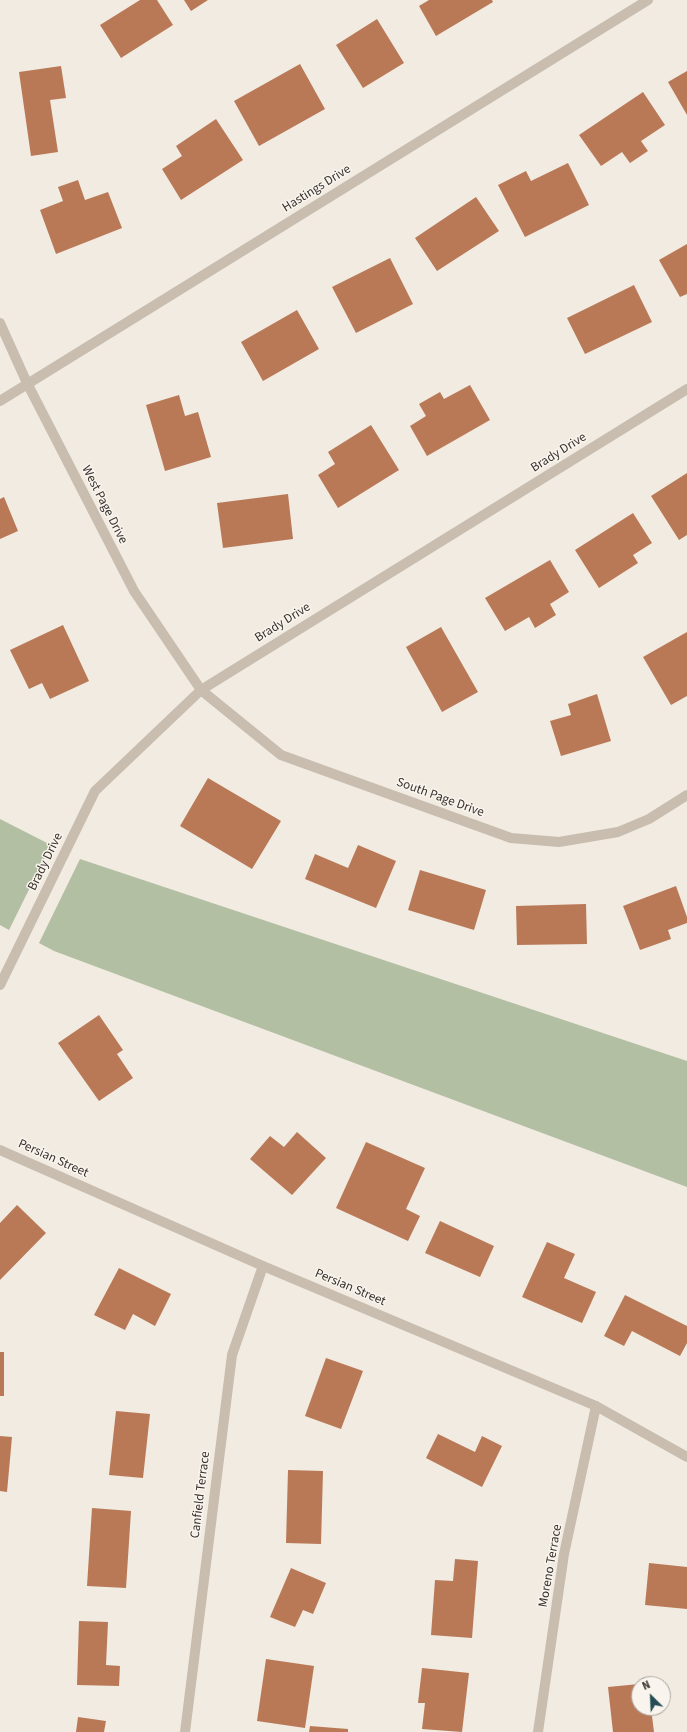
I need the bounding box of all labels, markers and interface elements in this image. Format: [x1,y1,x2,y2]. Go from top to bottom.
street label: Hastings Drive [280,162,354,216]
street label: Brady Drive [528,430,590,476]
street label: West Page Drive [78,463,130,547]
street label: Brady Drive [252,600,314,646]
street label: South Page Drive [394,775,486,821]
street label: Brady Drive [25,831,67,893]
street label: Persian Street [15,1137,91,1181]
street label: Persian Street [312,1266,388,1310]
street label: Canfield Terrace [188,1451,214,1539]
street label: Moreno Terrace [536,1523,566,1609]
north arrow [631,1676,671,1716]
text: N [640,1677,653,1694]

